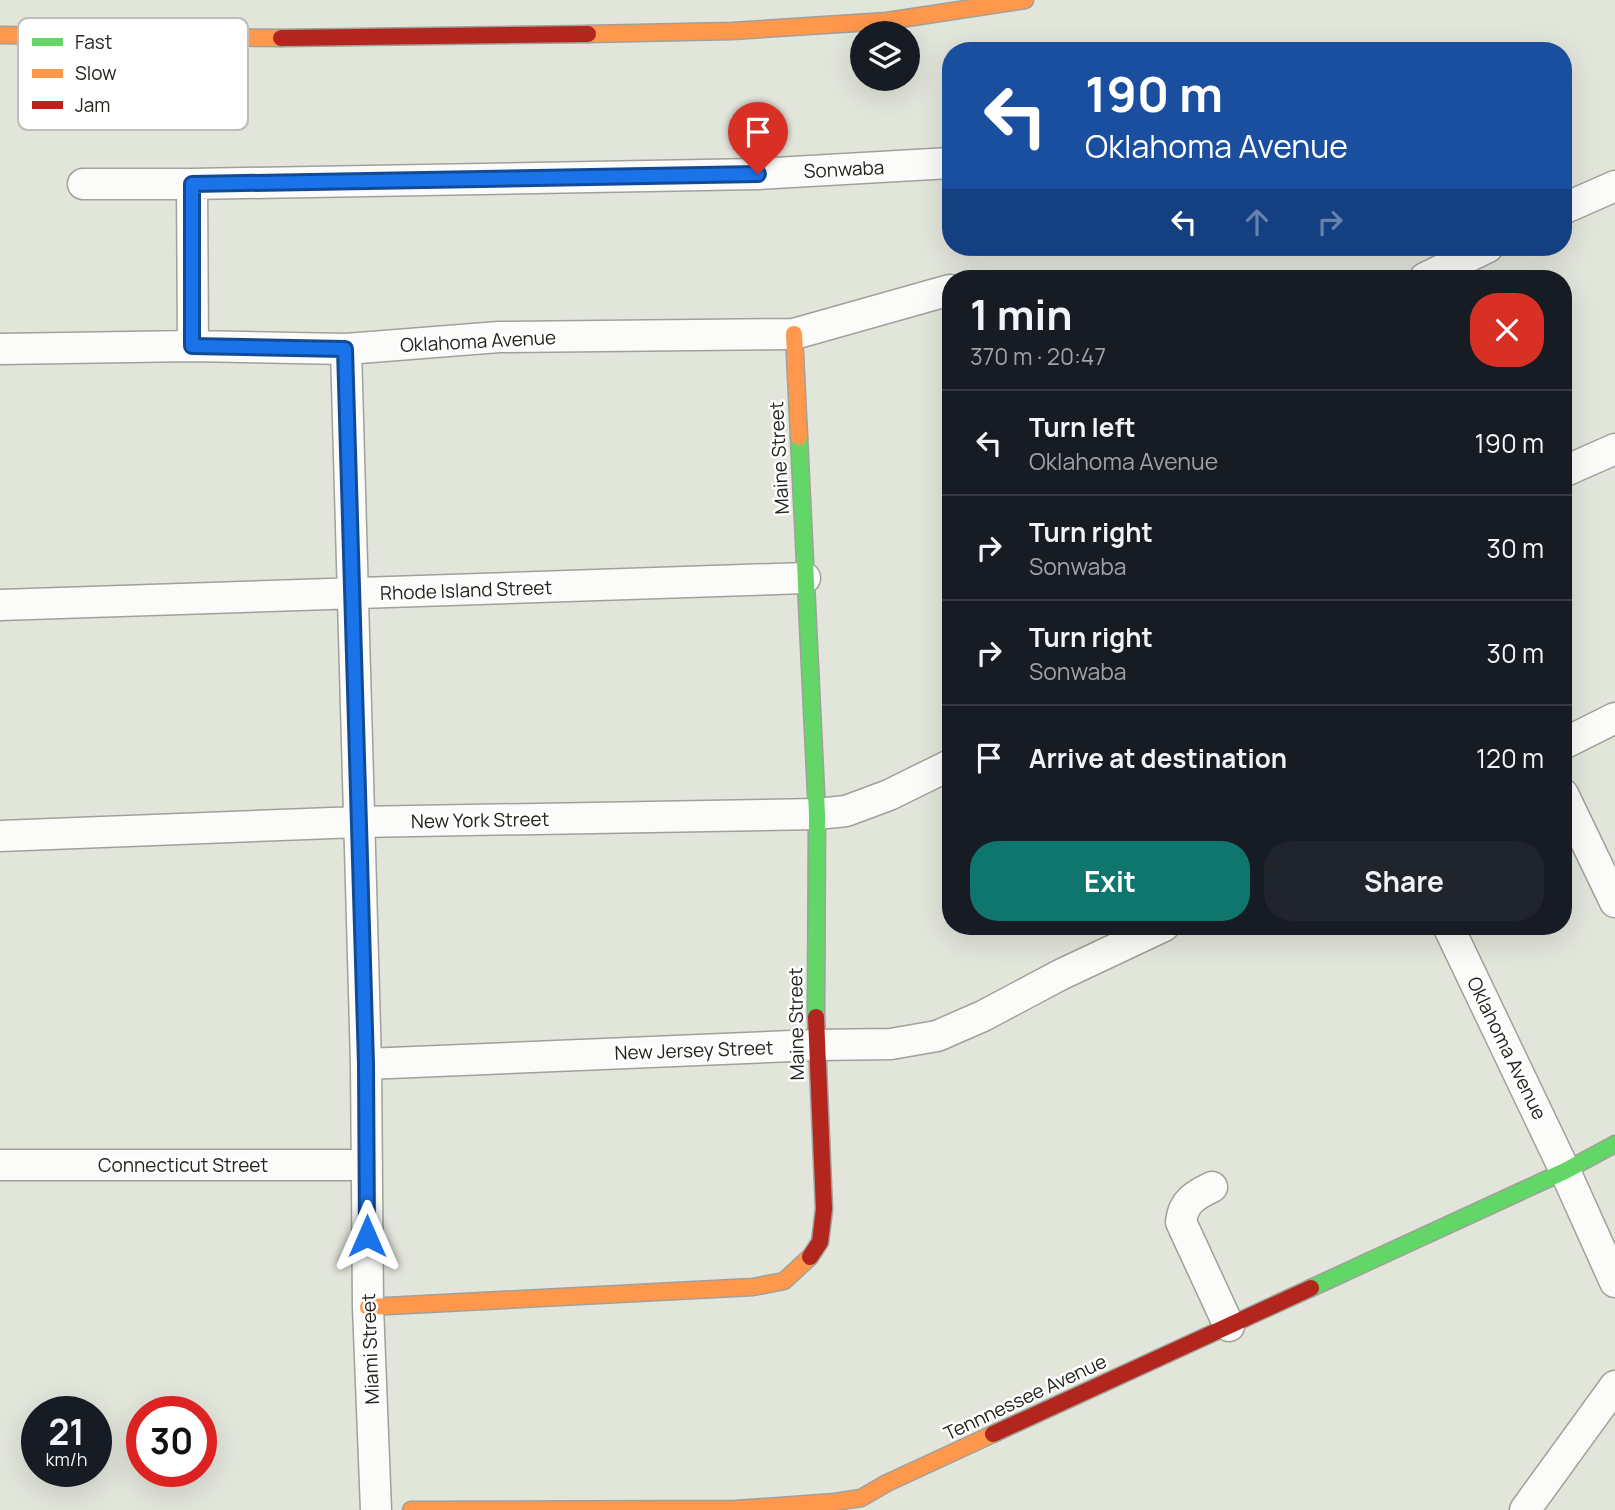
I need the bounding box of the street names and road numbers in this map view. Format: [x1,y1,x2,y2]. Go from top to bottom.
street label: Sonwaba [803,154,885,184]
street label: Oklahoma Avenue [399,324,557,358]
street label: Maine Street [763,401,795,515]
street label: Rhode Island Street [380,574,552,606]
street label: New York Street [411,806,549,834]
street label: Maine Street [782,967,810,1081]
street label: Oklahoma Avenue [1461,972,1553,1124]
street label: New Jersey Street [614,1034,774,1066]
street label: Connecticut Street [98,1152,268,1178]
street label: Miami Street [355,1293,385,1405]
street label: Tennnessee Avenue [940,1348,1110,1446]

